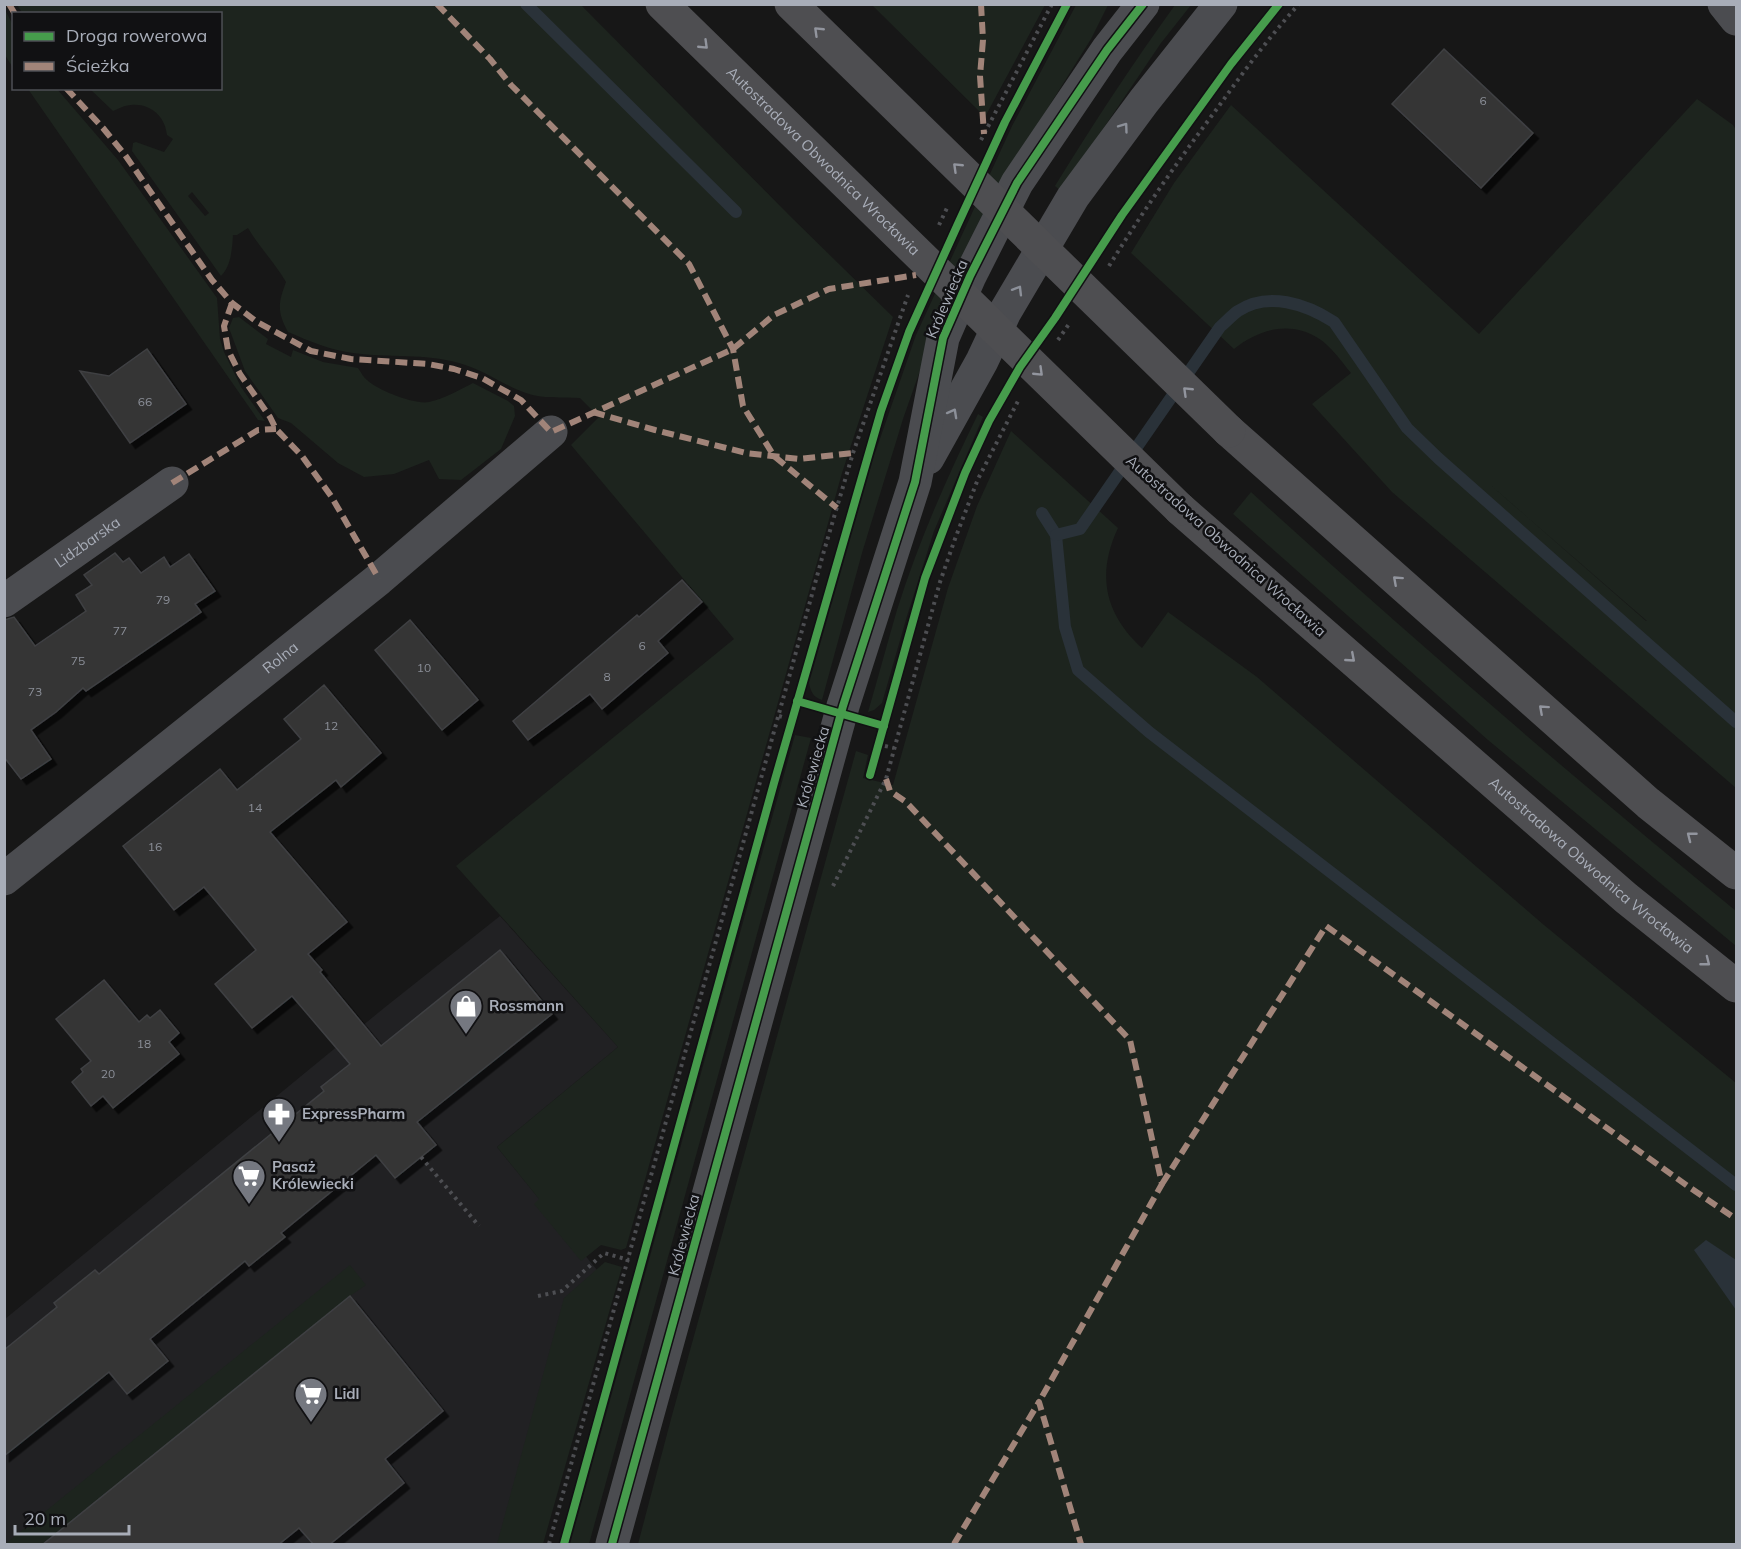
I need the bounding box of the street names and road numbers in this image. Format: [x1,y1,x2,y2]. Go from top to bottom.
street label: Autostradowa Obwodnica Wrocławia [723,62,924,259]
street label: Królewiecka [921,256,972,341]
street label: Autostradowa Obwodnica Wrocławia [1122,451,1330,641]
street label: Lidzbarska [51,512,124,572]
street label: Rolna [258,637,302,677]
street label: Królewiecka [792,724,833,810]
street label: Autostradowa Obwodnica Wrocławia [1485,773,1698,957]
street label: Królewiecka [663,1192,704,1278]

